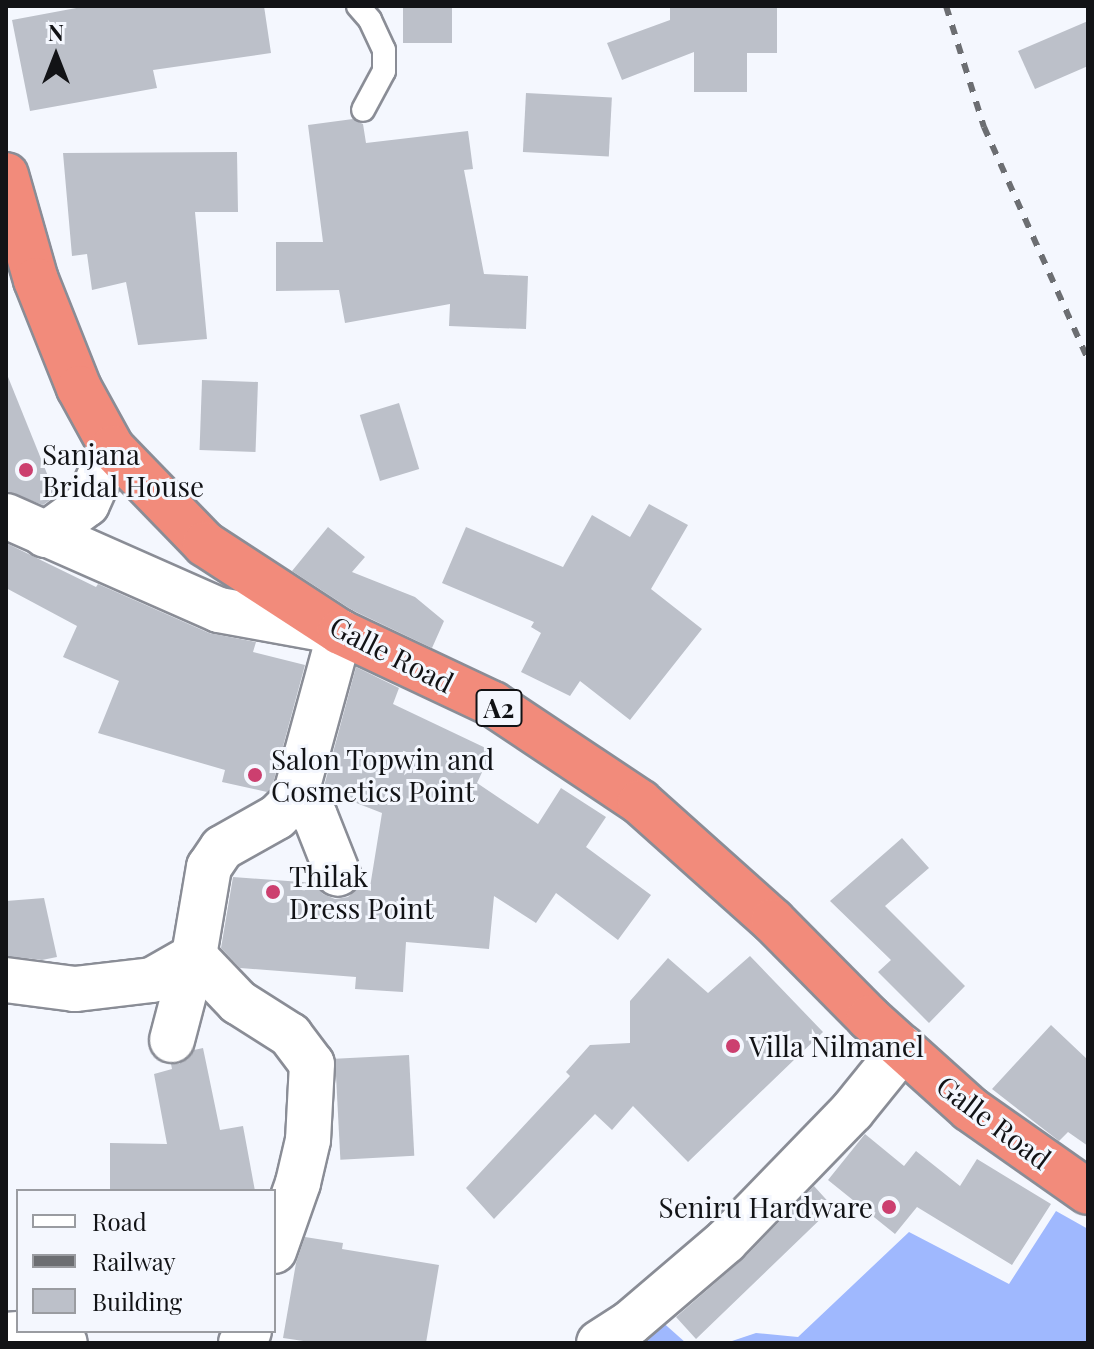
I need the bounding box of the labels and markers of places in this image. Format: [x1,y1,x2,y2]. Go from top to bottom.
place label: Sanjana Bridal House [42,437,204,503]
marker: Sanjana Bridal House [17,461,35,479]
place label: Salon Topwin and Cosmetics Point [271,742,495,808]
marker: Salon Topwin and Cosmetics Point [246,766,264,784]
place label: Thilak Dress Point [289,859,434,925]
marker: Thilak Dress Point [264,883,282,901]
place label: Villa Nilmanel [749,1029,924,1063]
marker: Villa Nilmanel [724,1037,742,1055]
place label: Seniru Hardware [659,1190,873,1224]
marker: Seniru Hardware [880,1198,898,1216]

